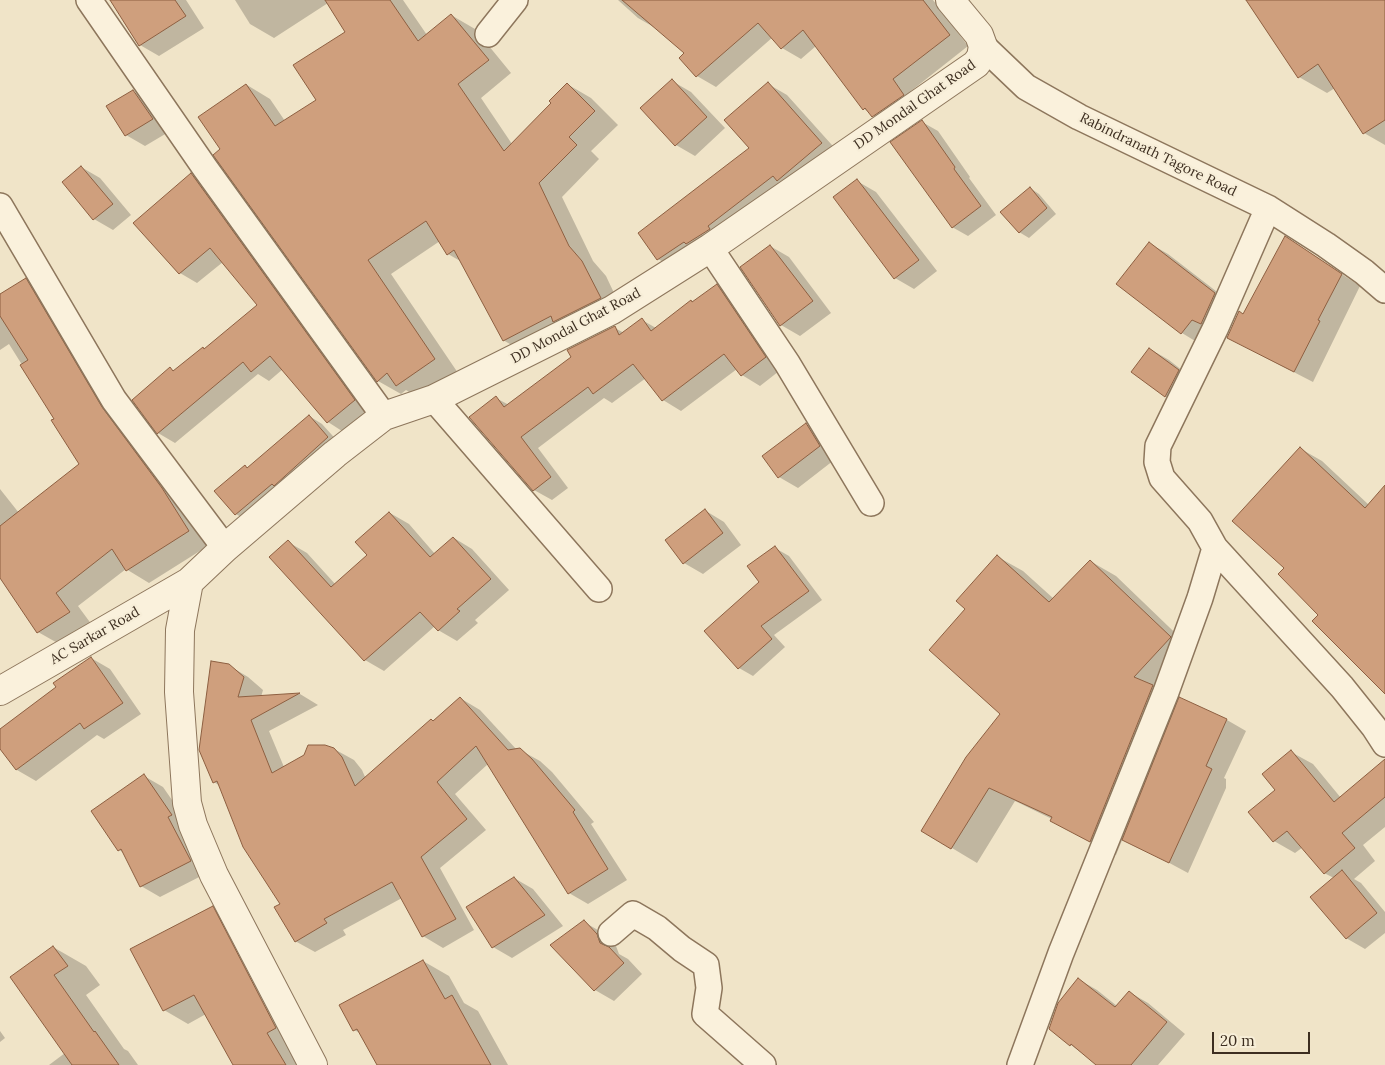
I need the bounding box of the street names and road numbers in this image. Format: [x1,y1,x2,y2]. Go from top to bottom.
street label: DD Mondal Ghat Road [851,57,979,153]
street label: Rabindranath Tagore Road [1077,110,1239,200]
street label: DD Mondal Ghat Road [508,285,644,367]
street label: AC Sarkar Road [47,604,143,668]

